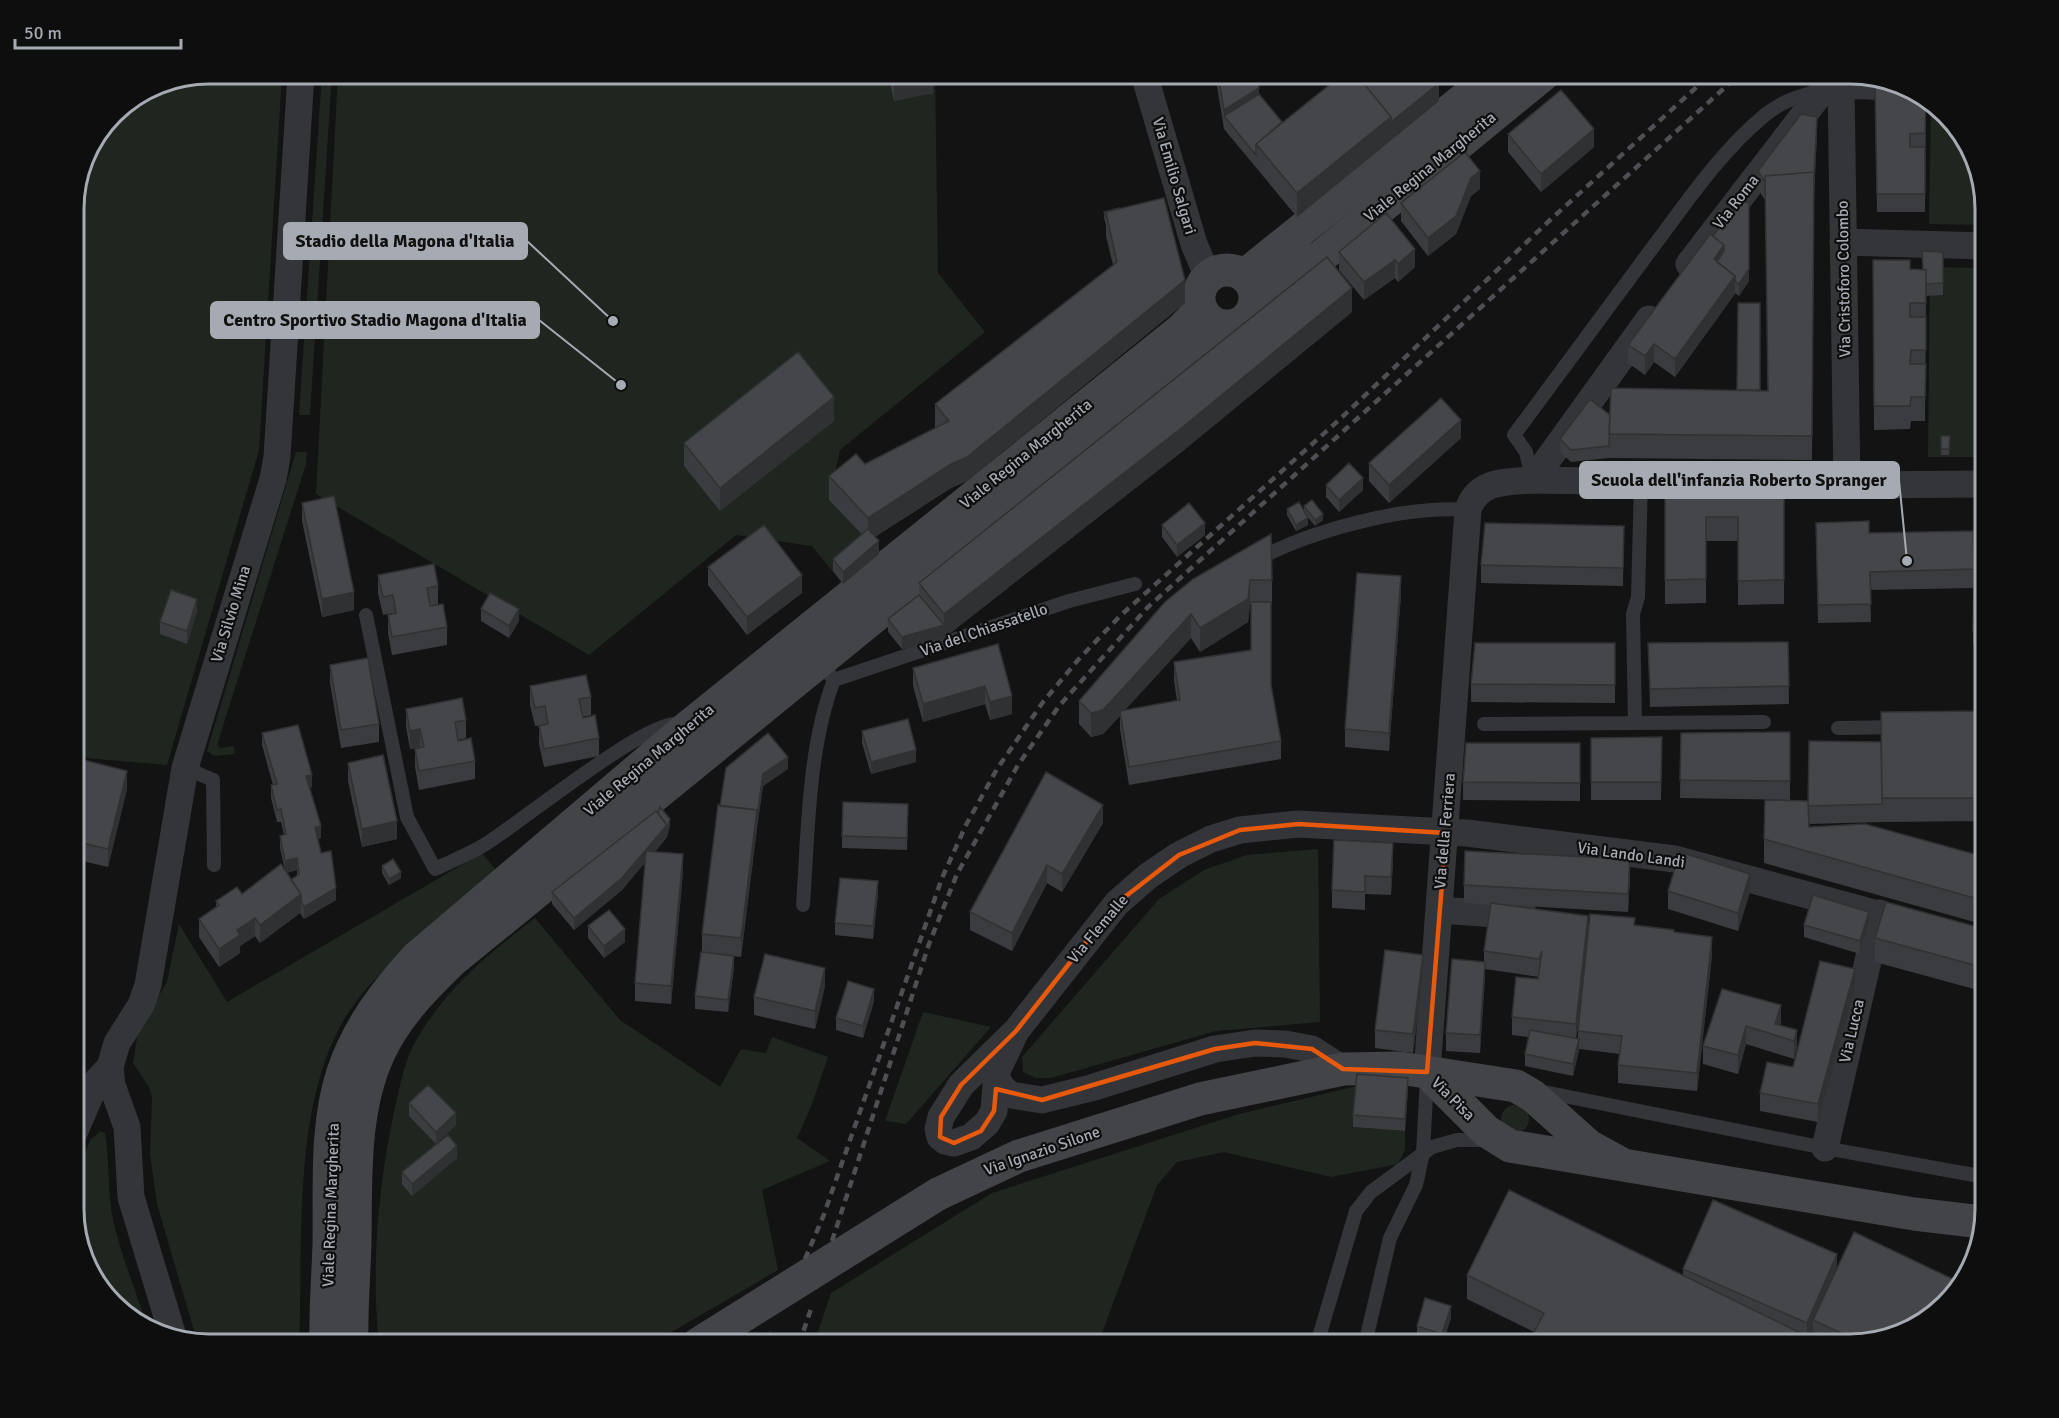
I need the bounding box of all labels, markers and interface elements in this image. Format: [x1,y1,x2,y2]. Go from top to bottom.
scale bar [15,12,182,50]
text: 50 m [24,22,62,44]
street label: Viale Regina Margherita [1360,108,1500,226]
street label: Via Emilio Salgari [1148,115,1200,237]
street label: Via Roma [1708,171,1764,233]
street label: Via Cristoforo Colombo [1833,200,1855,358]
callout: Stadio della Magona d'Italia [284,223,527,259]
text: Stadio della Magona d'Italia [295,230,515,252]
callout: Centro Sportivo Stadio Magona d'Italia [211,302,539,338]
text: Centro Sportivo Stadio Magona d'Italia [223,309,527,331]
street label: Viale Regina Margherita [956,395,1096,513]
callout: Scuola dell'infanzia Roberto Spranger [1580,462,1899,498]
text: Scuola dell'infanzia Roberto Spranger [1591,469,1888,491]
street label: Via Silvio Mina [207,563,255,665]
street label: Via del Chiassatello [918,599,1050,661]
street label: Viale Regina Margherita [580,700,718,820]
street label: Via della Ferriera [1430,772,1460,890]
street label: Via Lando Landi [1576,838,1686,872]
street label: Via Flemalle [1063,890,1133,968]
street label: Via Lucca [1835,997,1869,1065]
street label: Via Pisa [1427,1073,1479,1125]
street label: Via Ignazio Silone [981,1122,1103,1180]
street label: Viale Regina Margherita [318,1123,344,1287]

